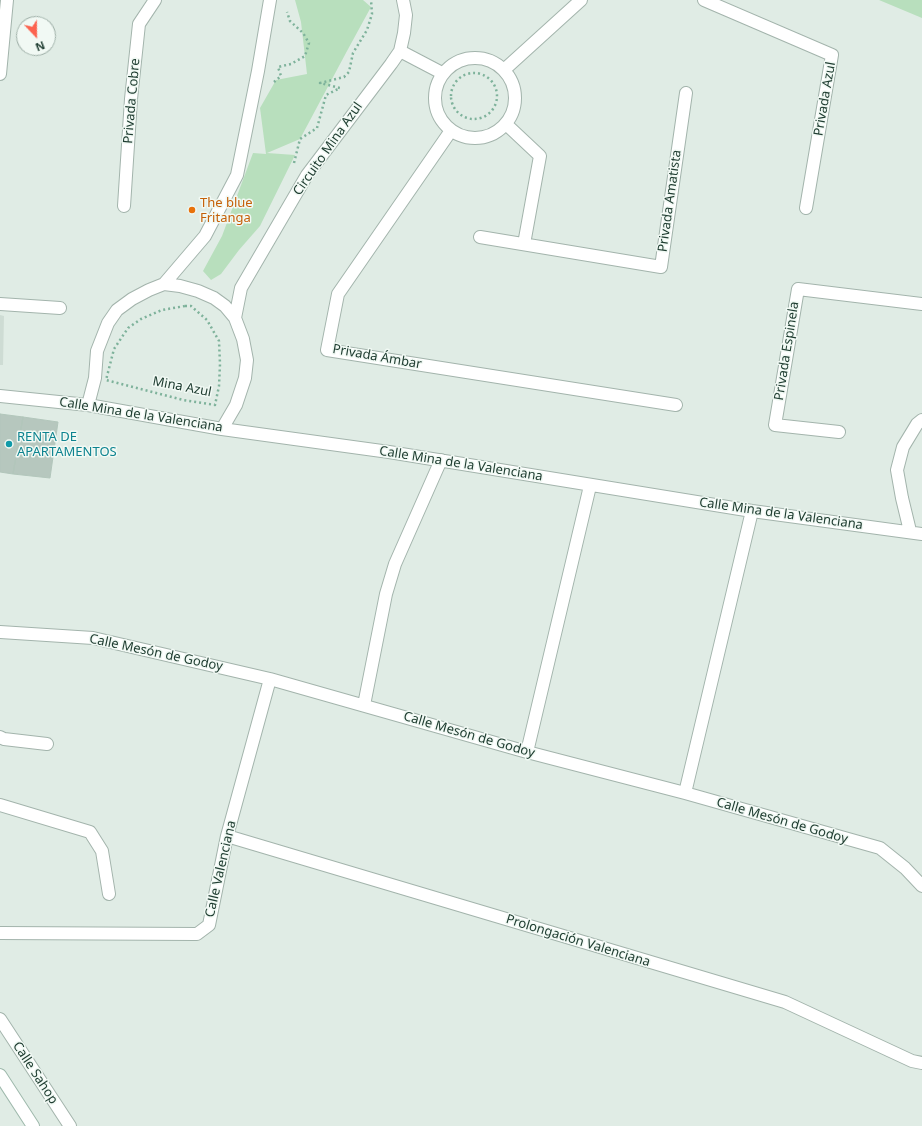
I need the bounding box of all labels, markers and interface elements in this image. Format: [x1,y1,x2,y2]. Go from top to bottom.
north arrow [16,16,56,56]
text: N [33,38,47,55]
street label: Privada Cobre [120,58,144,144]
street label: Privada Azul [811,61,839,137]
street label: Circuito Mina Azul [290,100,366,198]
street label: Privada Amatista [655,149,685,253]
place label: The blue Fritanga [200,195,253,226]
marker: The blue Fritanga [187,205,197,215]
street label: Privada Espinela [771,300,803,402]
street label: Privada Ámbar [331,341,423,373]
street label: Mina Azul [151,374,213,400]
street label: Calle Mina de la Valenciana [58,394,224,436]
place label: RENTA DE APARTAMENTOS [17,429,117,460]
marker: RENTA DE APARTAMENTOS [4,439,14,449]
street label: Calle Mina de la Valenciana [378,443,544,485]
street label: Calle Mina de la Valenciana [698,495,864,533]
street label: Calle Mesón de Godoy [88,631,224,675]
street label: Calle Mesón de Godoy [402,709,536,761]
street label: Calle Mesón de Godoy [715,795,849,847]
street label: Calle Valenciana [202,819,240,919]
street label: Prolongación Valenciana [504,912,652,970]
street label: Calle Sahop [9,1039,61,1107]

